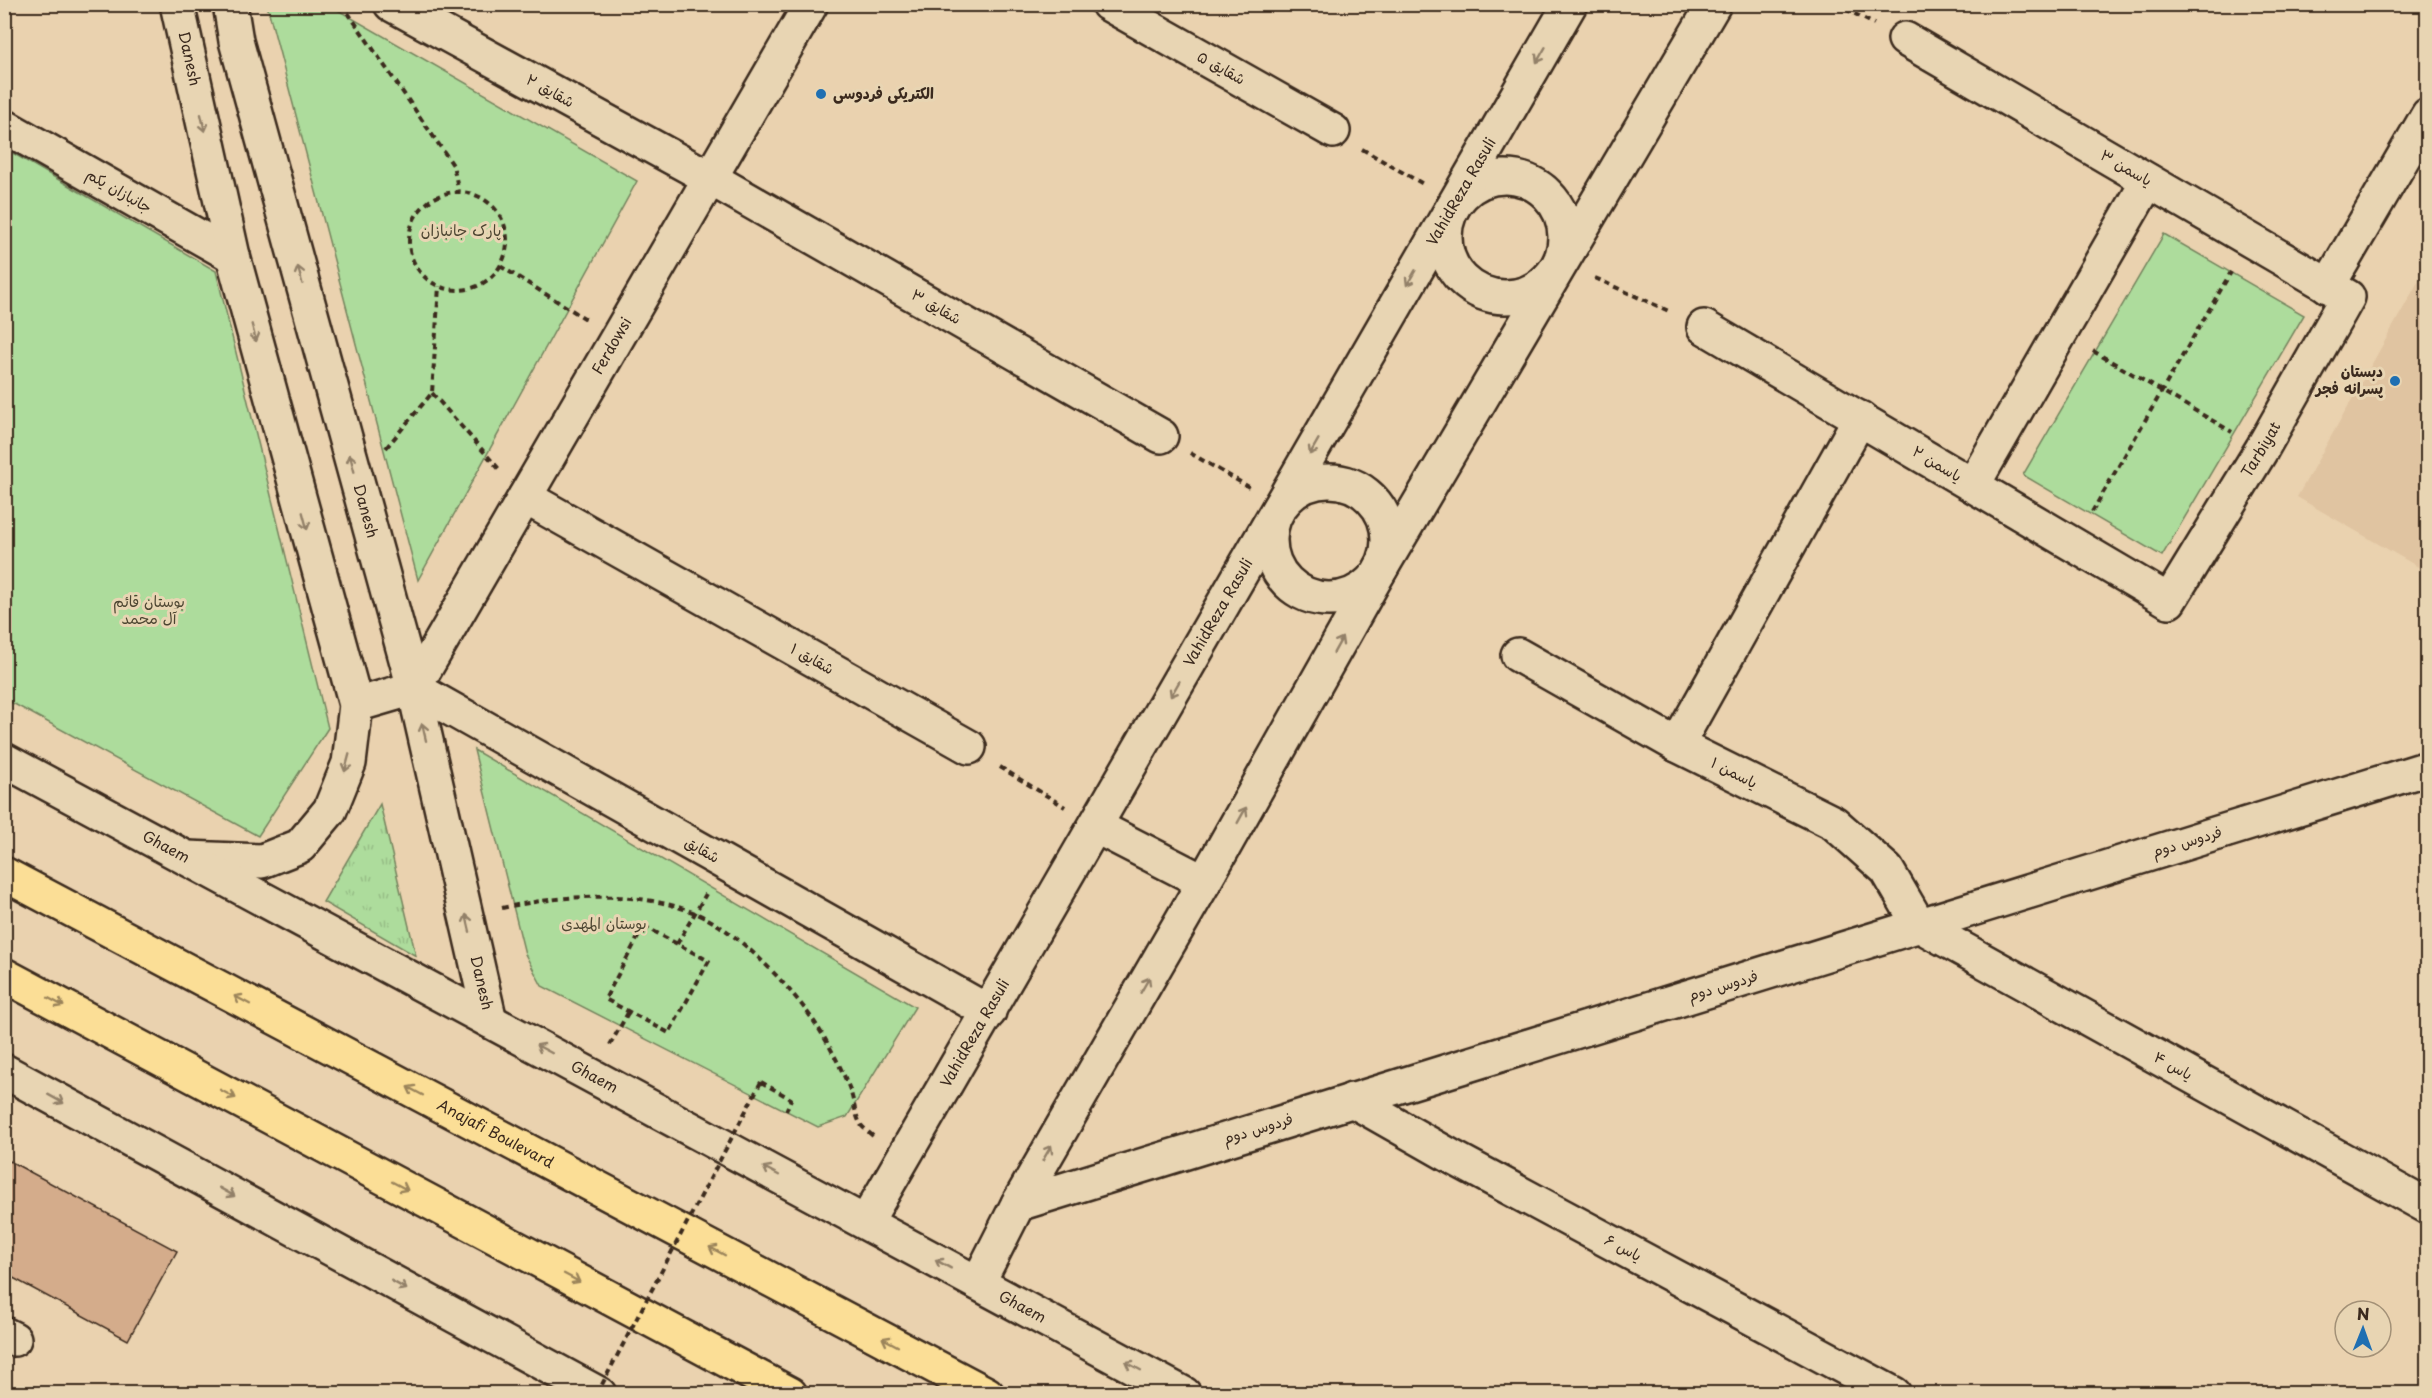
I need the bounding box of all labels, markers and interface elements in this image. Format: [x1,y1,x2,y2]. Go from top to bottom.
street label: Danesh [173,29,208,88]
street label: شقایق ۵ [1193,44,1250,89]
one-way arrow [1535,46,1547,63]
street label: شقایق ۲ [522,67,579,112]
place label: الکتریکی فردوسی [833,81,934,104]
marker: الکتریکی فردوسی [814,87,828,101]
one-way arrow [198,113,210,132]
street label: VahidReza Rasuli [1420,133,1501,249]
street label: یاسمن ۳ [2096,143,2157,191]
street label: جانبازان یکم [82,162,157,220]
park label: پارک جانبازان [421,218,501,241]
one-way arrow [294,266,306,285]
one-way arrow [1405,269,1417,286]
street label: شقایق ۳ [908,282,966,329]
street label: Ferdowsi [585,312,636,378]
one-way arrow [249,323,260,342]
place label: دبستان پسرانه فجر [2314,359,2384,399]
marker: دبستان پسرانه فجر [2388,374,2402,388]
street label: Tarbiyat [2234,417,2285,481]
one-way arrow [1308,438,1320,455]
street label: یاسمن ۲ [1909,439,1967,487]
one-way arrow [346,454,357,473]
street label: Danesh [348,481,385,540]
one-way arrow [300,511,312,530]
street label: VahidReza Rasuli [1177,553,1257,670]
park label: بوستان قائم آل محمد [113,589,185,629]
street label: شقایق ۱ [786,636,839,679]
one-way arrow [1332,637,1344,654]
one-way arrow [1169,680,1181,697]
one-way arrow [418,723,430,742]
street label: یاسمن ۱ [1707,750,1762,793]
one-way arrow [341,753,353,772]
one-way arrow [1237,807,1248,825]
street label: فردوس دوم [2149,819,2225,864]
street label: Ghaem [139,824,195,868]
street label: شقایق [681,830,724,868]
park label: بوستان المهدی [561,911,647,934]
one-way arrow [461,913,473,932]
street label: Danesh [465,953,500,1012]
street label: فردوس دوم [1685,963,1761,1008]
street label: VahidReza Rasuli [933,974,1014,1091]
one-way arrow [1139,977,1151,994]
one-way arrow [234,994,252,1005]
one-way arrow [47,996,64,1008]
one-way arrow [535,1043,553,1054]
street label: یاس ۴ [2150,1045,2197,1085]
street label: Ghaem [567,1054,623,1098]
one-way arrow [406,1085,424,1096]
one-way arrow [219,1088,236,1100]
street label: Anajafi Boulevard [434,1092,559,1173]
one-way arrow [47,1093,64,1105]
street label: فردوس دوم [1220,1106,1296,1151]
one-way arrow [1042,1145,1054,1162]
one-way arrow [763,1165,780,1177]
one-way arrow [391,1181,409,1192]
one-way arrow [218,1186,235,1198]
street label: یاس ۶ [1601,1227,1646,1266]
one-way arrow [708,1244,726,1256]
one-way arrow [934,1258,952,1269]
one-way arrow [563,1272,581,1284]
one-way arrow [389,1280,407,1291]
street label: Ghaem [995,1284,1051,1328]
north arrow [2333,1299,2393,1359]
text: N [2357,1301,2370,1325]
one-way arrow [881,1336,899,1347]
one-way arrow [1125,1360,1142,1372]

